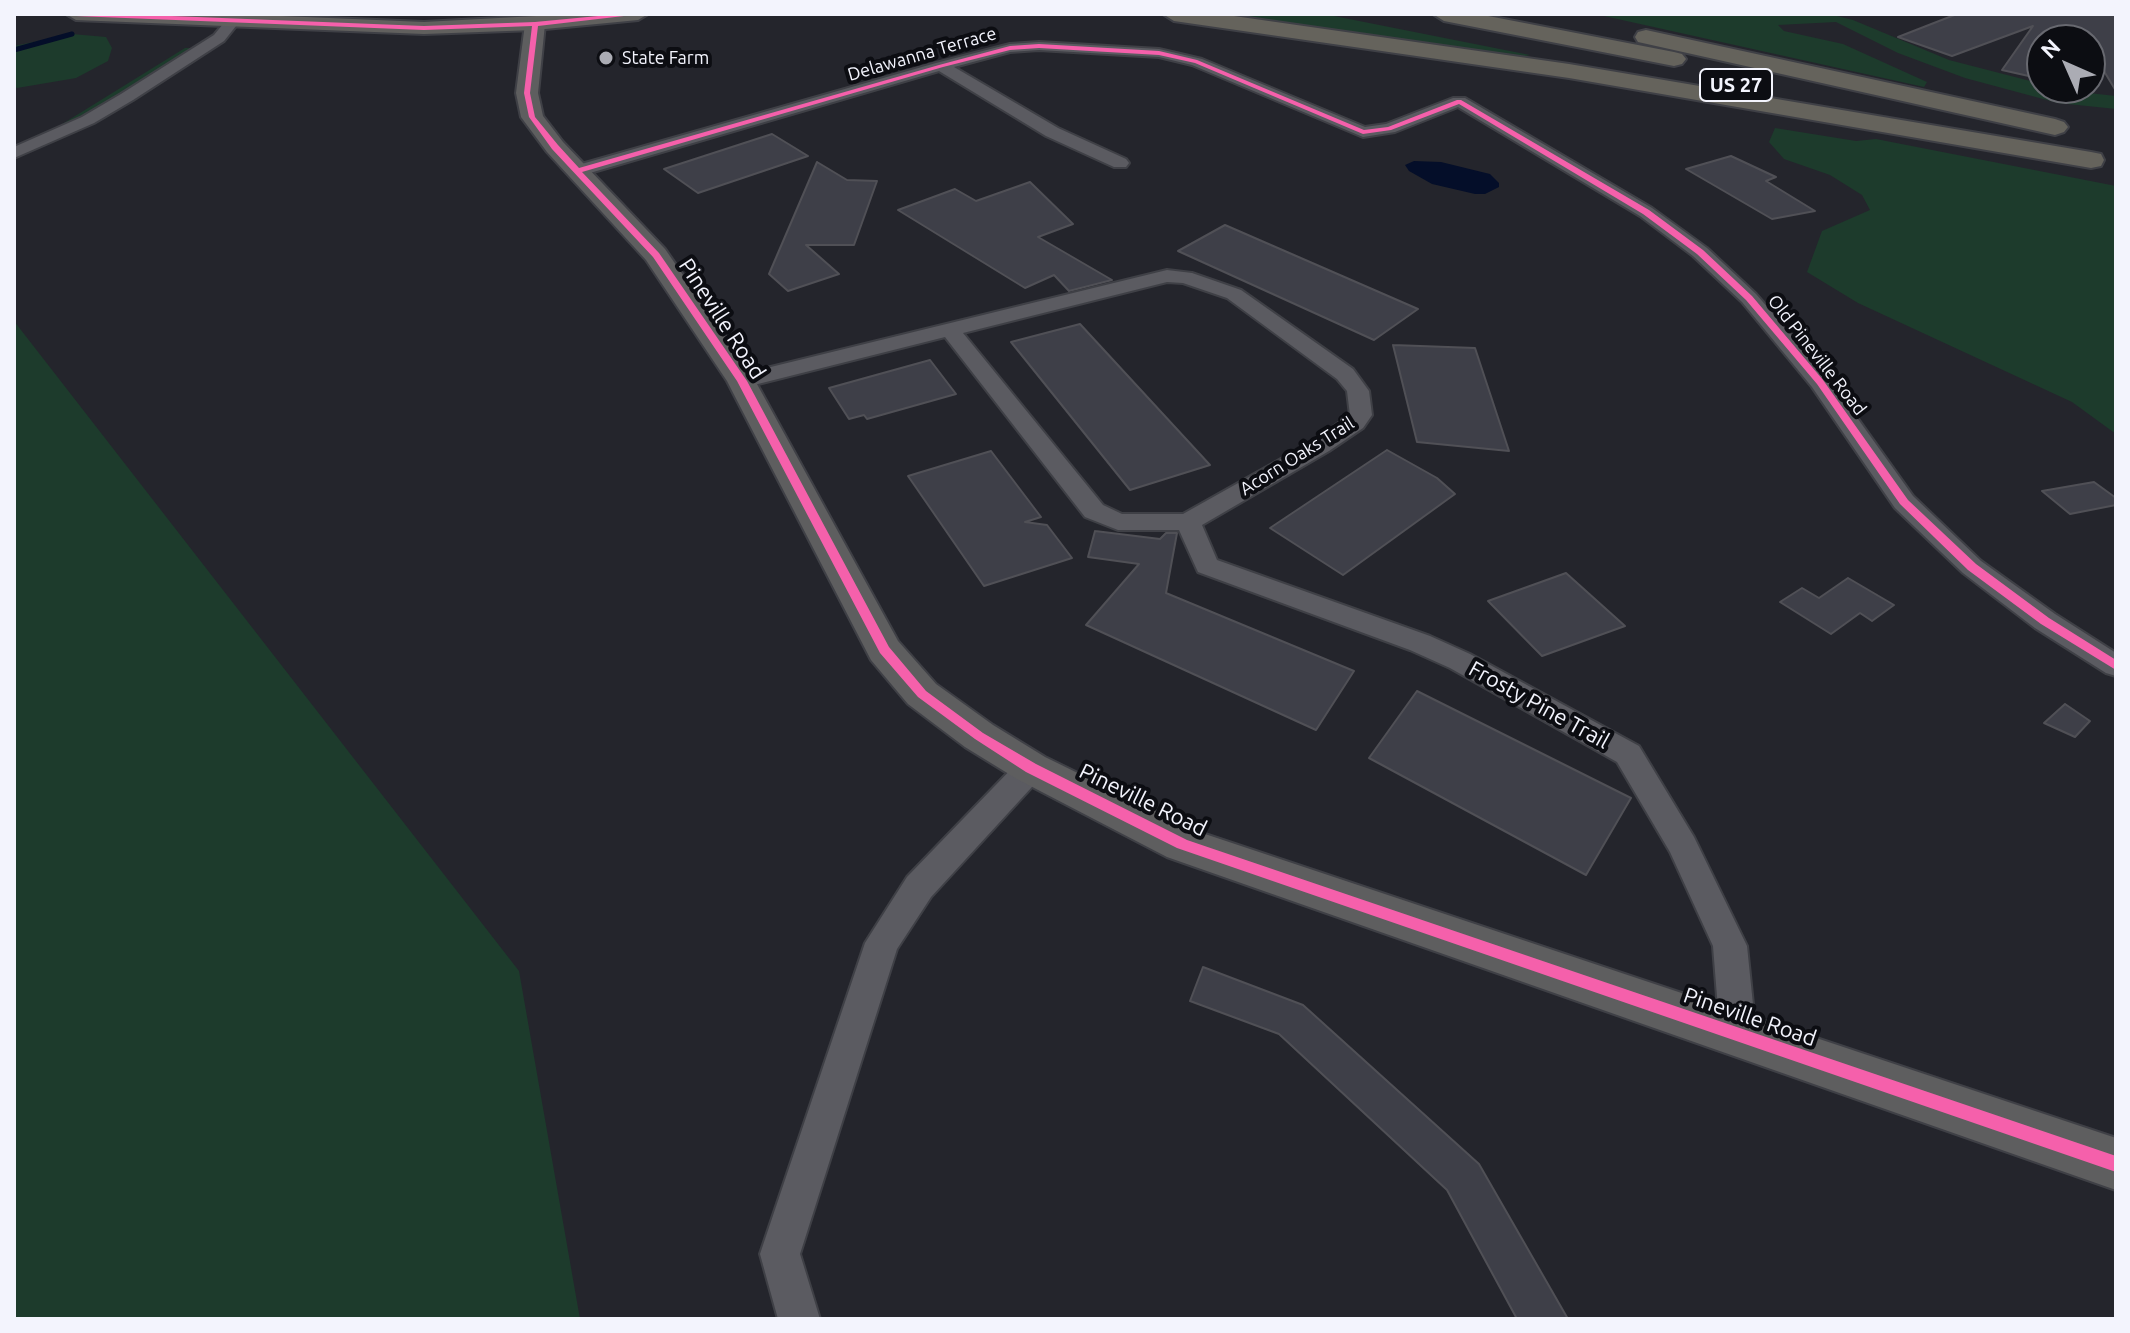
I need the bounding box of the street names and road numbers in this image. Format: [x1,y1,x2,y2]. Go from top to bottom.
street label: Delawanna Terrace [845,22,999,86]
road number: US 27 [1700,69,1772,101]
street label: Pineville Road [673,254,771,384]
street label: Old Pineville Road [1763,291,1871,419]
street label: Acorn Oaks Trail [1236,412,1358,500]
street label: Frosty Pine Trail [1464,655,1614,755]
street label: Pineville Road [1075,758,1211,842]
street label: Pineville Road [1680,982,1820,1052]

